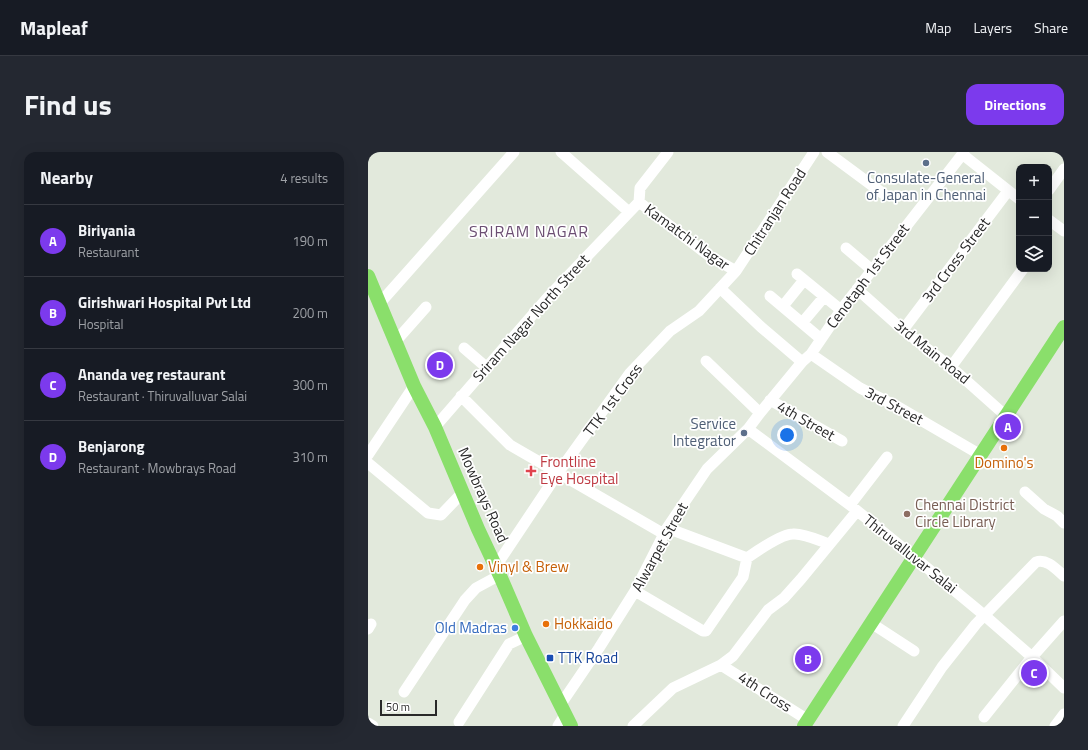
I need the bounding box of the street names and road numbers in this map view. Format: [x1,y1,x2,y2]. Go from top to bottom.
street label: Chitranjan Road [738,163,811,260]
street label: Kamatchi Nagar [640,198,735,275]
street label: 3rd Cross Street [916,212,996,307]
street label: Cenotaph 1st Street [820,218,915,333]
street label: Sriram Nagar North Street [467,248,595,387]
street label: 3rd Main Road [889,314,975,389]
street label: TTK 1st Cross [577,358,648,441]
street label: 3rd Street [861,381,928,431]
street label: 4th Street [773,395,840,447]
street label: Mowbrays Road [452,443,515,546]
street label: Alwarpet Street [625,497,694,596]
street label: Thiruvalluvar Salai [858,509,962,599]
street label: 4th Cross [734,666,797,718]

